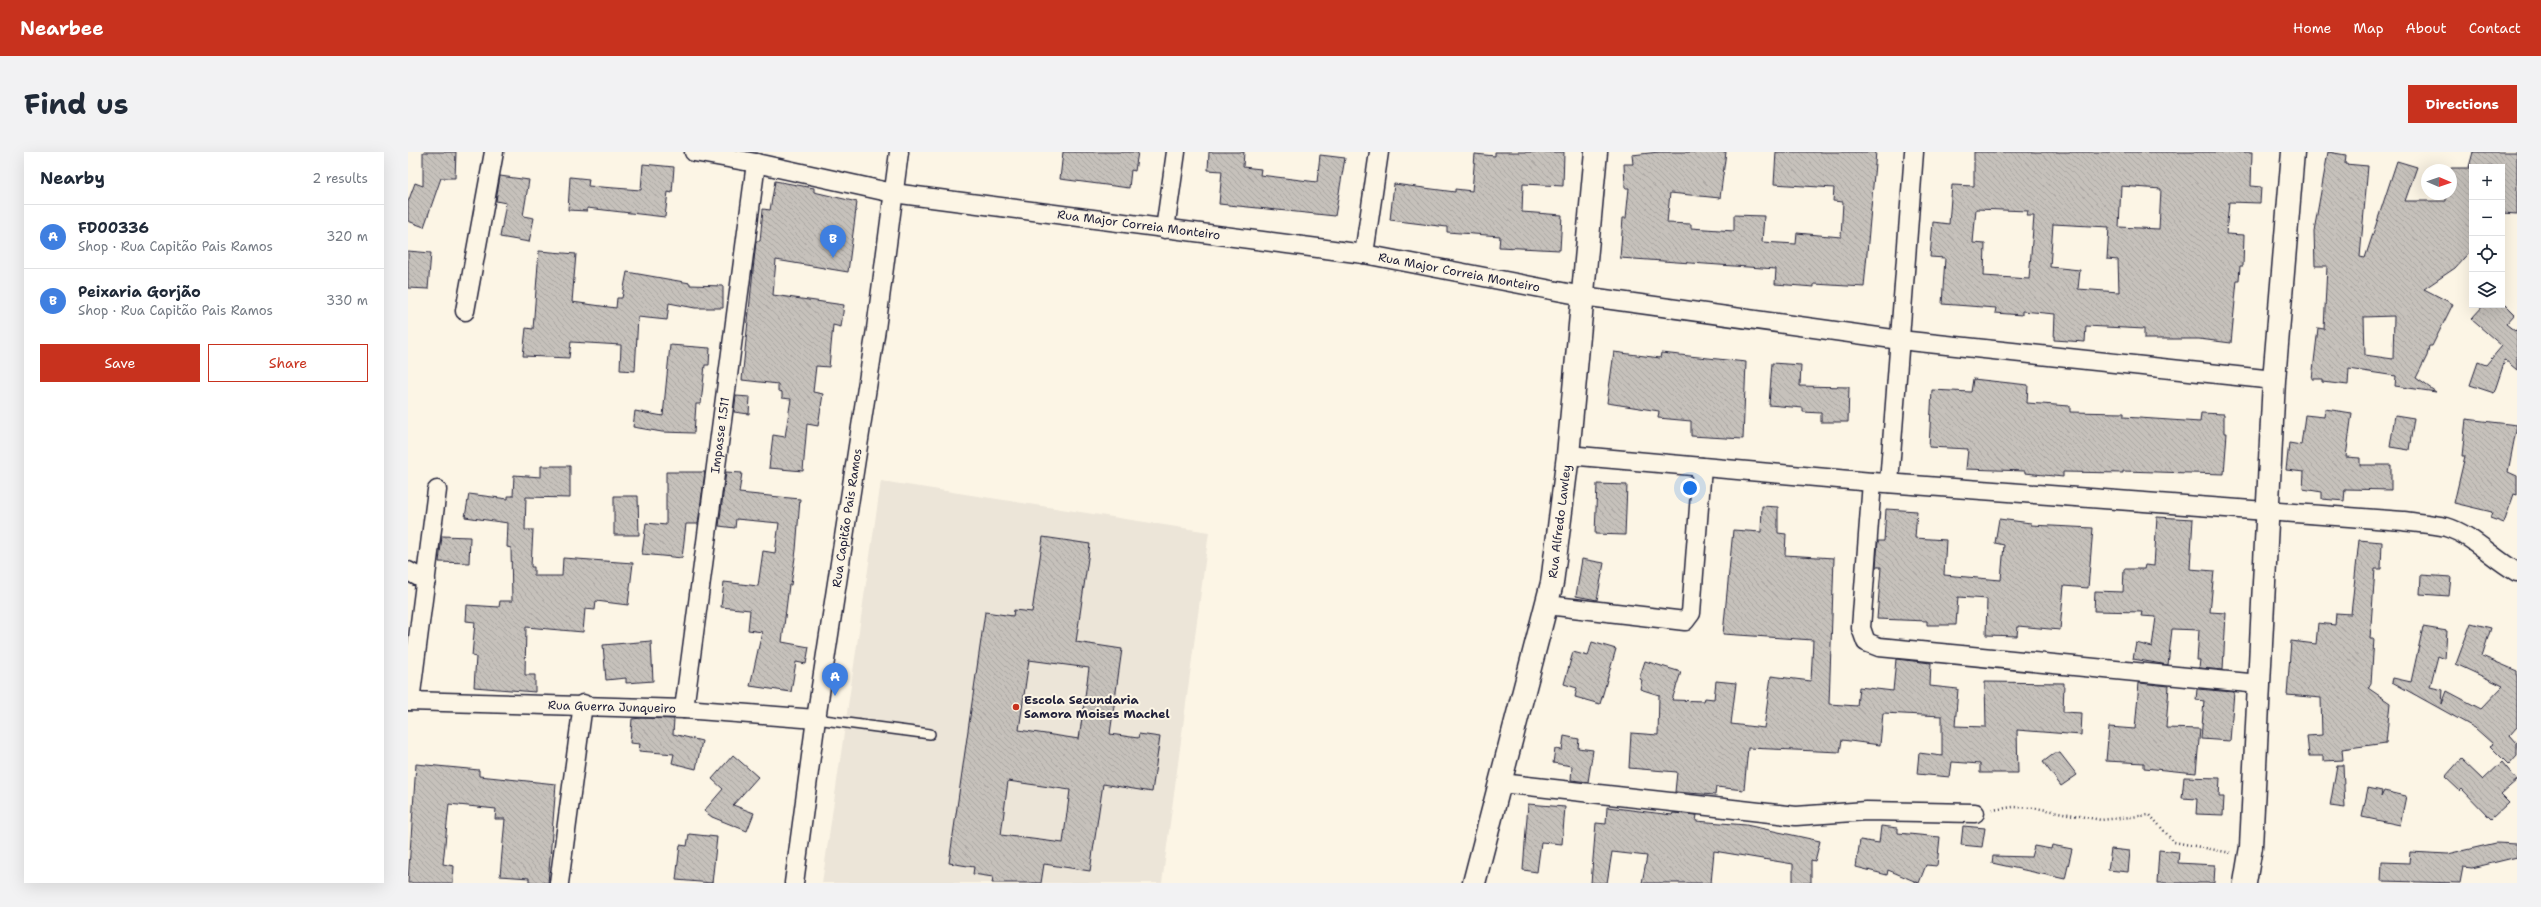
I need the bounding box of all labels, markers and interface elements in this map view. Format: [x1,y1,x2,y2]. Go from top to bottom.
text: Nearbee [20,16,104,41]
text: Home [2293,19,2332,37]
text: Map [2354,19,2384,37]
text: About [2406,19,2447,37]
text: Contact [2469,19,2521,37]
text: Find us [24,85,129,123]
button: Directions [2408,85,2517,123]
north arrow [2421,164,2457,200]
map controls [2469,164,2505,308]
button: + [2469,164,2505,200]
text: Nearby [40,167,105,189]
text: 2 results [312,170,368,187]
button: − [2469,200,2505,236]
street label: Rua Major Correia Monteiro [1056,206,1221,243]
text: FD00336 [78,218,149,238]
pin: B [820,225,846,258]
text: A [48,228,58,245]
text: 320 m [326,228,368,245]
button: locate [2469,236,2505,272]
text: Shop · Rua Capitão Pais Ramos [78,238,273,255]
street label: Rua Major Correia Monteiro [1377,249,1541,296]
button: layers [2469,272,2505,308]
text: Peixaria Gorjão [78,282,201,302]
text: B [49,292,57,309]
text: 330 m [326,292,368,309]
text: Shop · Rua Capitão Pais Ramos [78,302,273,319]
button: Save [40,344,200,382]
button: Share [208,344,368,382]
street label: Impasse 1.511 [707,396,733,474]
street label: Rua Capitão Pais Ramos [828,447,866,589]
street label: Rua Alfredo Lawley [1545,463,1575,579]
your location [1680,478,1700,498]
pin: A [822,663,848,696]
place label: Escola Secundaria Samora Moises Machel [1024,692,1170,722]
street label: Rua Guerra Junqueiro [548,697,676,717]
marker: Escola Secundaria Samora Moises Machel [1011,702,1021,712]

